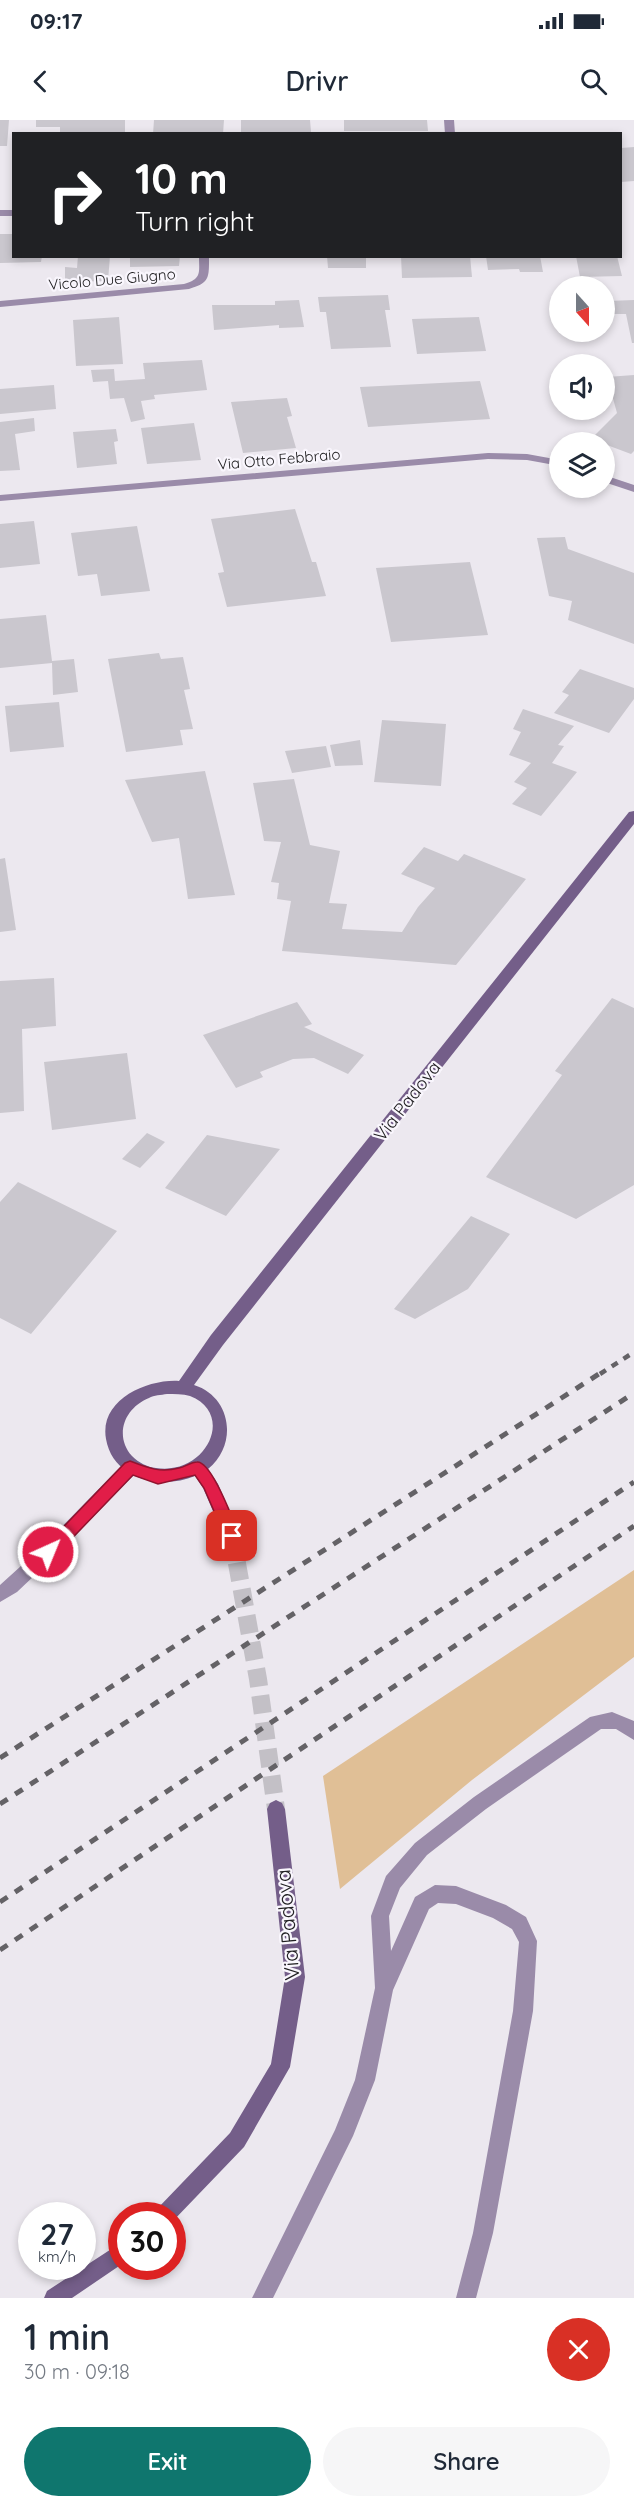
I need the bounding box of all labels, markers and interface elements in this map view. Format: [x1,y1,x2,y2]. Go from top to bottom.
text: 09:17 [30,7,83,35]
text: Drivr [286,64,348,98]
icon: back [24,65,57,98]
icon: search [577,65,610,98]
text: 10 m [135,152,228,205]
icon: right [36,156,114,234]
text: Turn right [135,204,254,238]
street label: Vicolo Due Giugno [48,264,176,294]
north arrow [549,276,615,342]
map controls [549,276,615,498]
button: sound [549,354,615,420]
button: layers [549,432,615,498]
street label: Via Otto Febbraio [217,444,341,474]
street label: Via Padova [369,1056,445,1146]
pin [206,1510,257,1561]
icon: arrive [215,1519,248,1552]
position arrow [16,1520,80,1584]
street label: Via Padova [269,1869,305,1981]
speed limit sign: 30 [108,2202,186,2280]
text: 27 [40,2215,74,2253]
text: km/h [38,2247,76,2266]
text: 1 min [24,2314,110,2359]
button: close [547,2318,610,2381]
text: 30 m · 09:18 [24,2359,130,2384]
button: Exit [24,2427,311,2496]
button: Share [323,2427,610,2496]

